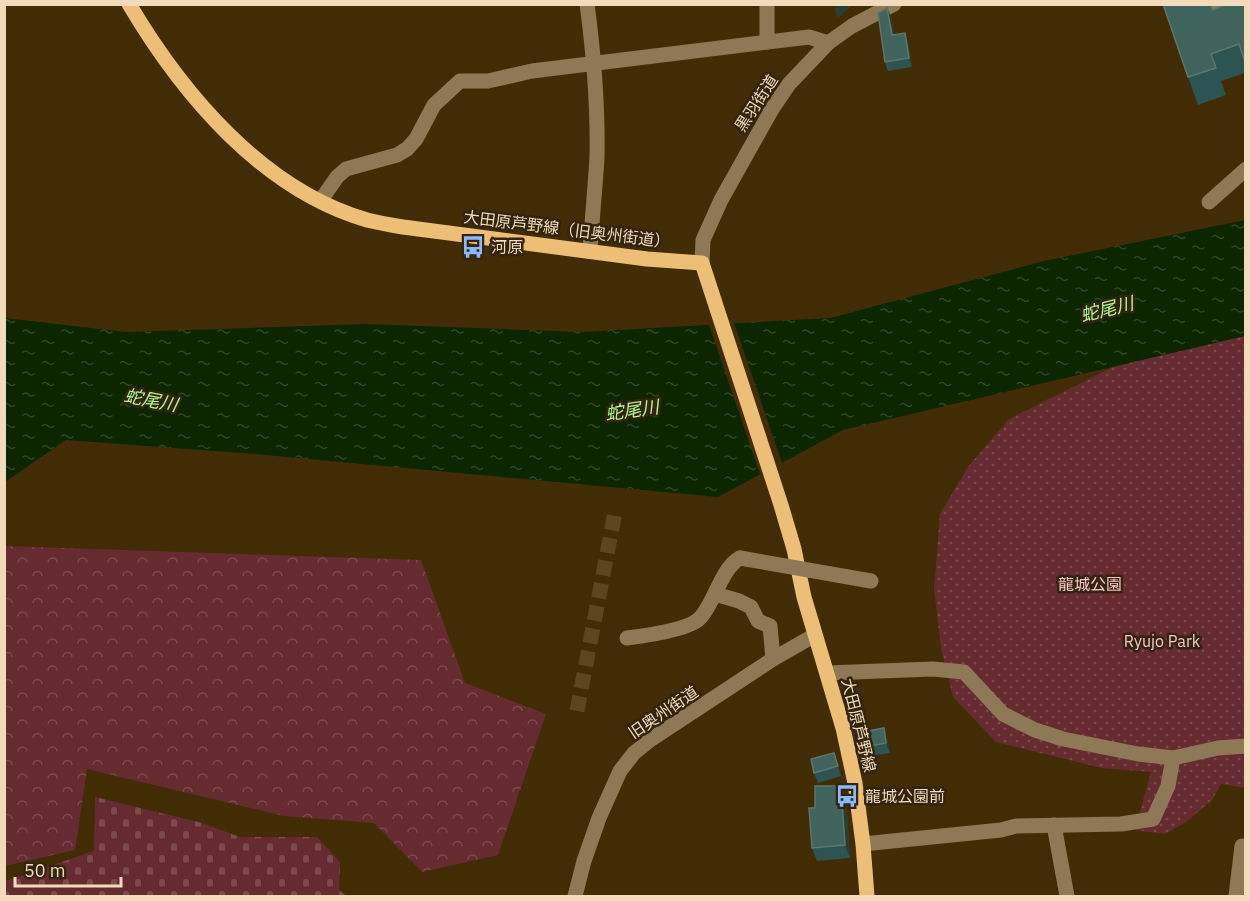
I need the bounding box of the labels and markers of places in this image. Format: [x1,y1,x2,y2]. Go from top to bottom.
bus stop icon: 河原 [460,234,486,260]
place label: 河原 [491,237,523,257]
bus stop icon: 龍城公園前 [834,783,860,809]
place label: 龍城公園前 [865,786,945,806]

